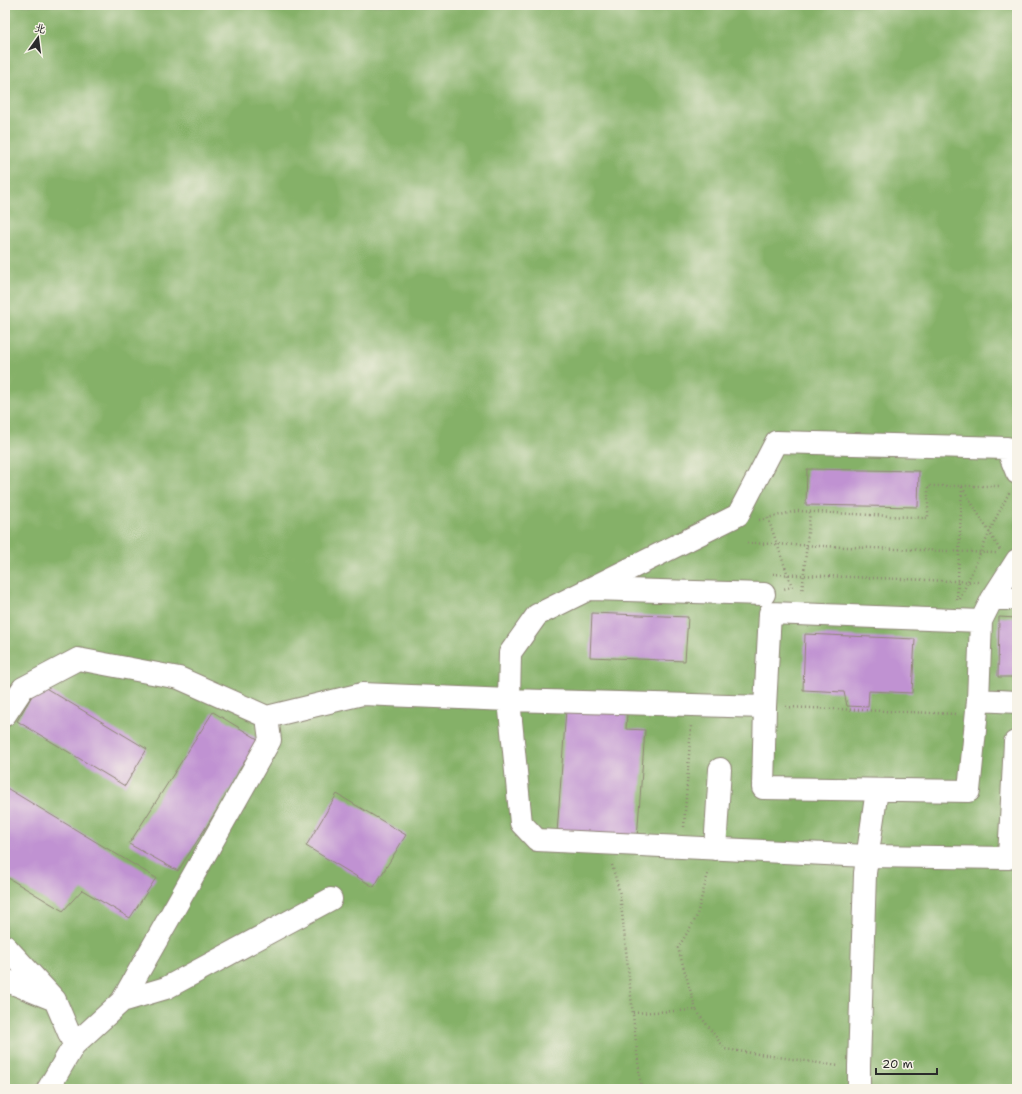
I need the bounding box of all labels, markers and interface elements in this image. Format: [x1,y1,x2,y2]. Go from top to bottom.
north arrow [18,18,58,58]
text: 北 [33,20,47,37]
scale bar [876,1050,937,1076]
text: 20 m [882,1056,913,1072]

